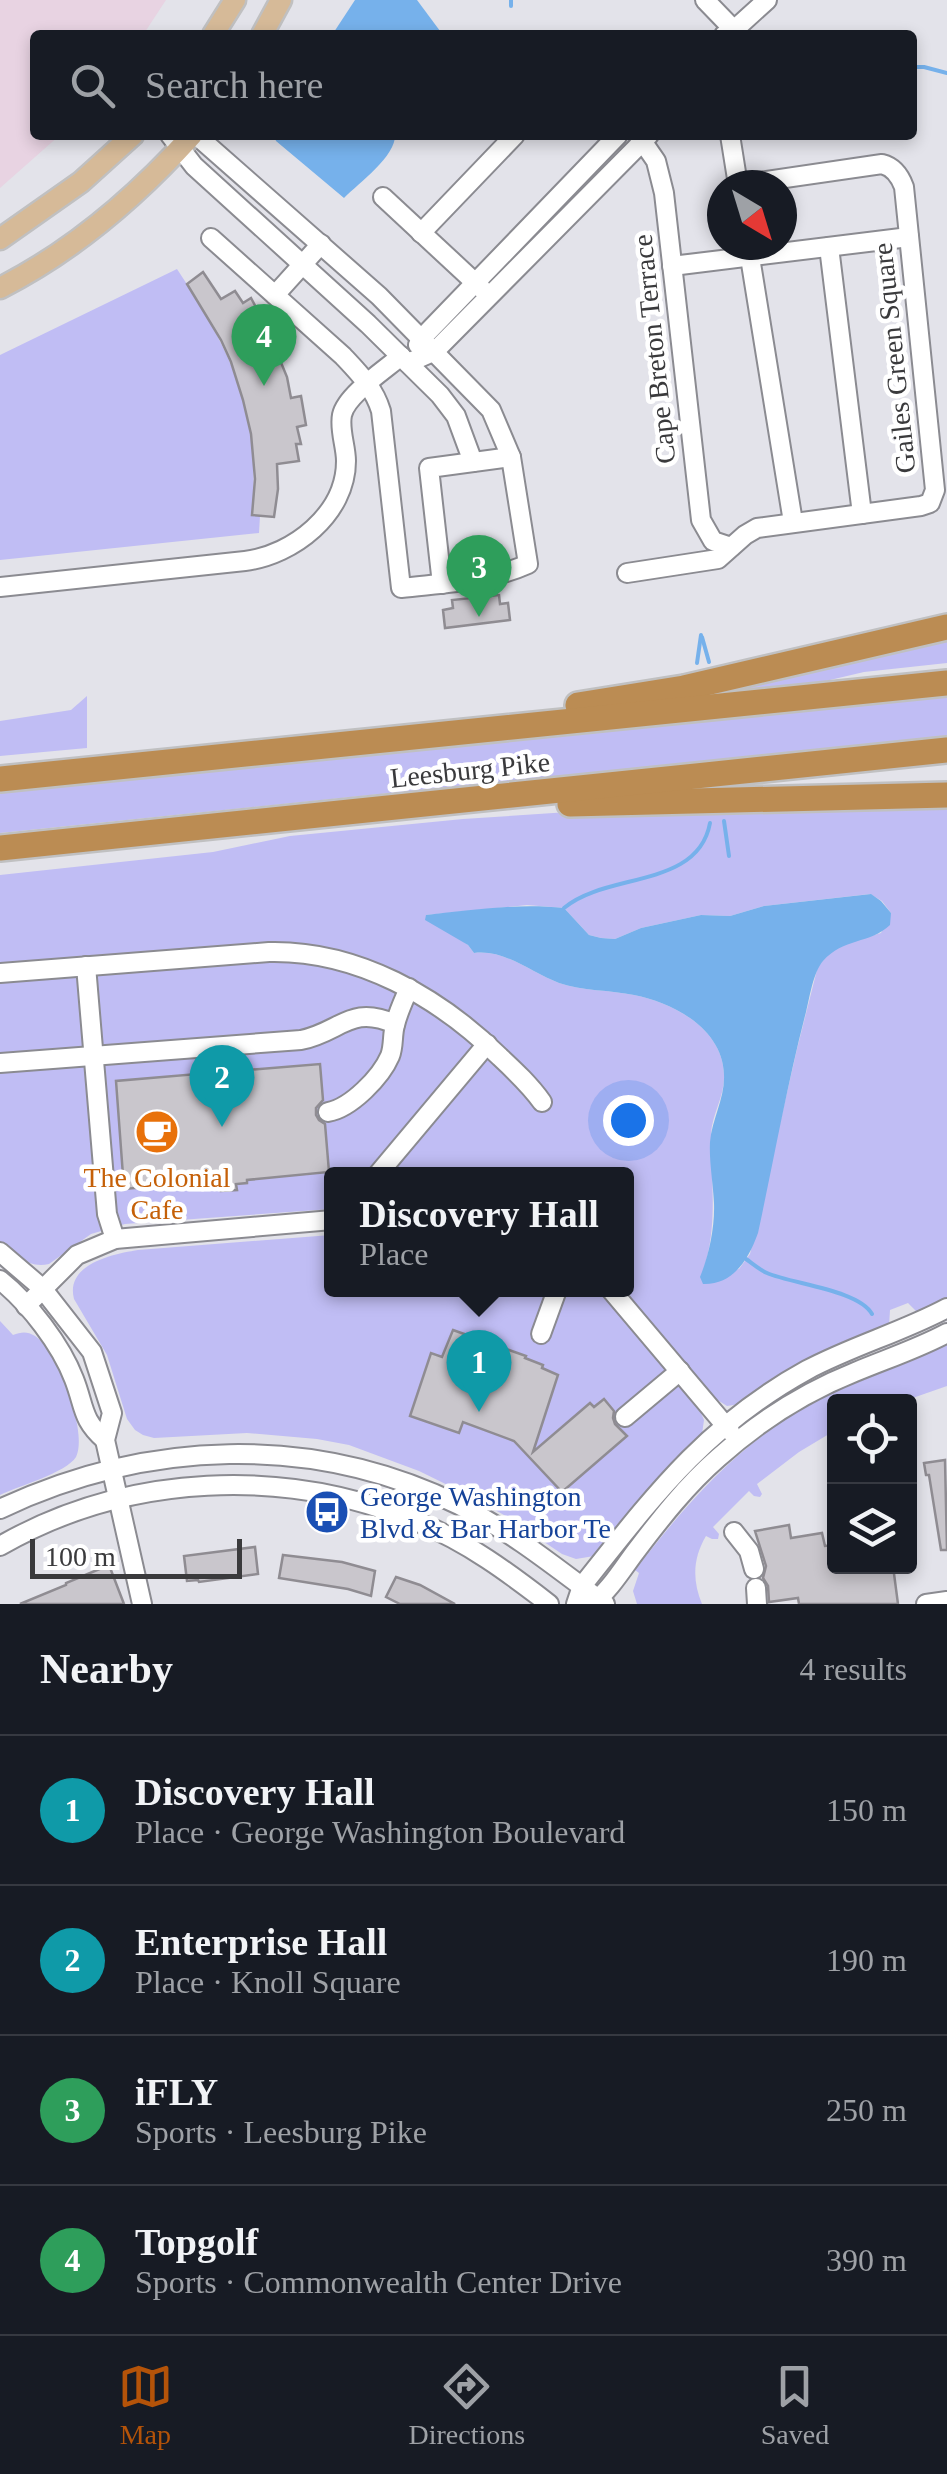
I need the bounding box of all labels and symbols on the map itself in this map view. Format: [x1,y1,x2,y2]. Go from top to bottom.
north arrow [707,170,797,260]
street label: Cape Breton Terrace [627,233,681,465]
street label: Gailes Green Square [866,241,922,475]
pin: 4 [232,304,296,386]
pin: 3 [446,534,512,617]
street label: Leesburg Pike [389,746,551,794]
pin: 2 [190,1044,254,1127]
your location [603,1095,654,1146]
cafe icon: The Colonial Cafe [134,1109,180,1155]
place label: The Colonial Cafe [84,1162,231,1225]
pin: 1 [446,1330,512,1412]
place label: George Washington Blvd & Bar Harbor Te [360,1481,611,1544]
bus stop icon: George Washington Blvd & Bar Harbor Te [304,1489,350,1535]
scale bar [30,1534,242,1578]

